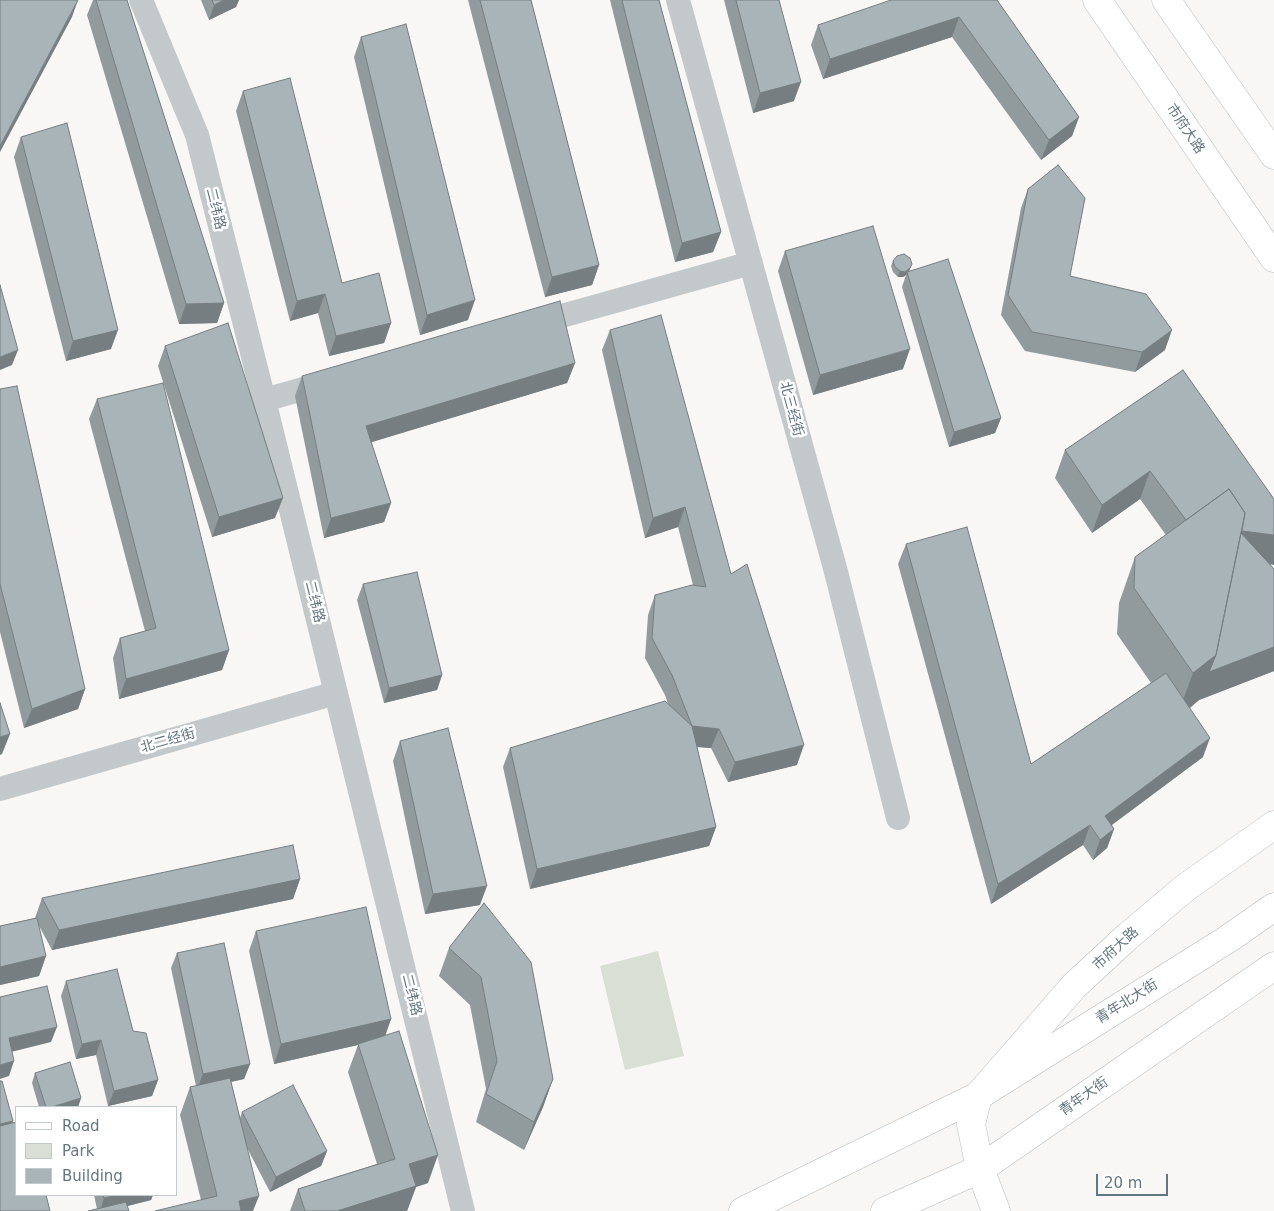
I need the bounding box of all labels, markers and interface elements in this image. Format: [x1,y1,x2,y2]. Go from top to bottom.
street label: 市府大路 [1162,101,1208,157]
street label: 二纬路 [202,187,228,231]
street label: 北三经街 [776,380,806,438]
street label: 二纬路 [301,580,327,624]
street label: 北二经街 [139,725,197,757]
street label: 市府大路 [1090,924,1142,974]
street label: 二纬路 [398,973,424,1017]
street label: 青年北大街 [1093,976,1161,1028]
street label: 青年大街 [1056,1074,1112,1120]
legend [15,1106,178,1196]
text: Road [62,1117,100,1135]
text: Park [62,1142,94,1160]
scale bar [1099,1164,1172,1196]
text: Building [62,1167,123,1185]
text: 20 m [1104,1174,1142,1192]

